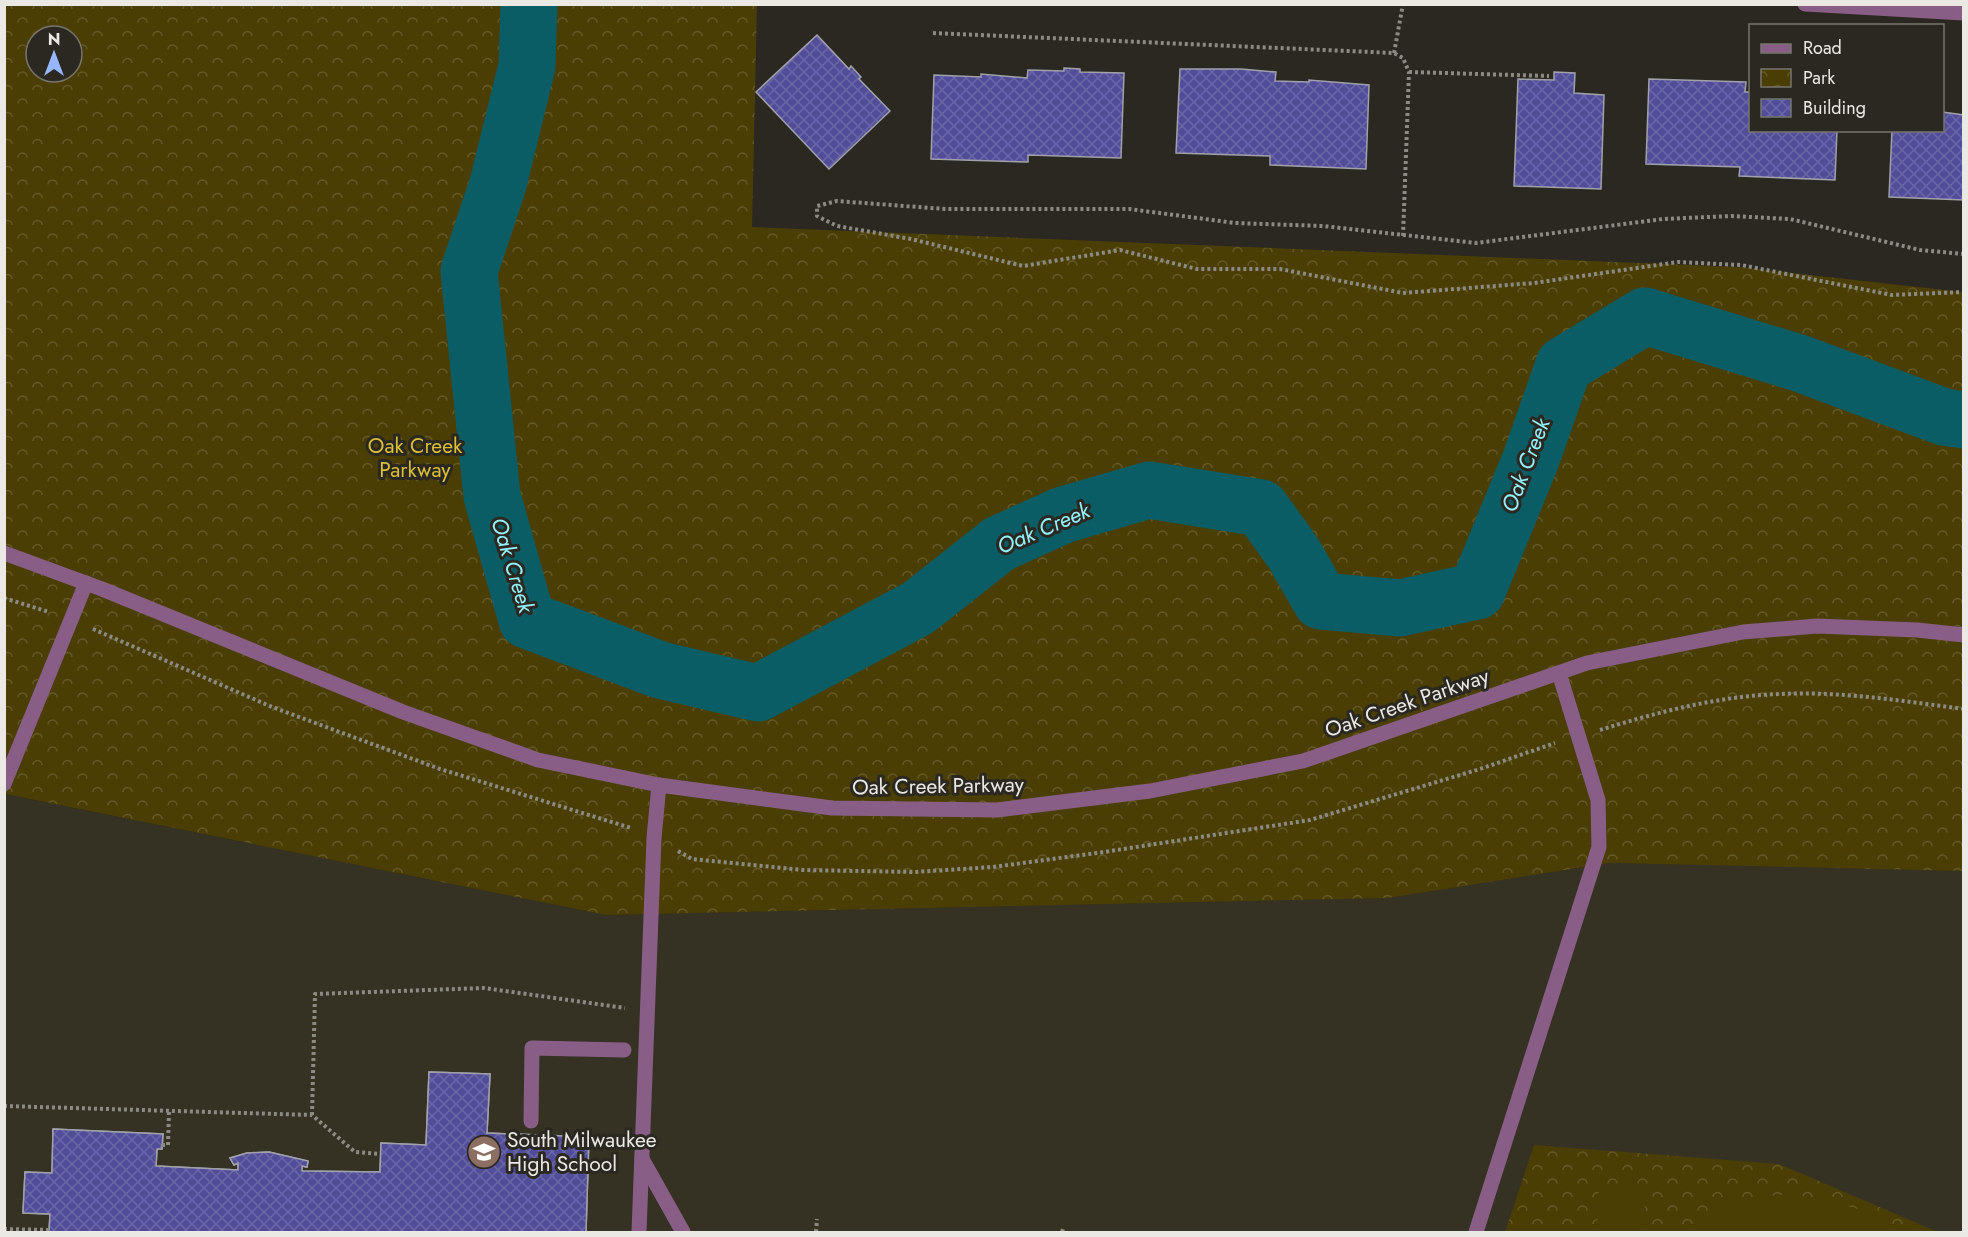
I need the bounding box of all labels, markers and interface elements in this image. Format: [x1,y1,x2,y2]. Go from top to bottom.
north arrow [24,24,84,84]
legend [1749,24,1944,132]
text: N [48,28,60,51]
text: Road [1803,35,1842,61]
text: Park [1803,65,1835,91]
text: Building [1803,95,1866,121]
water label: Oak Creek [1492,412,1558,517]
park label: Oak Creek Parkway [368,431,463,485]
water label: Oak Creek [992,493,1096,562]
water label: Oak Creek [483,513,543,618]
street label: Oak Creek Parkway [1321,661,1494,745]
street label: Oak Creek Parkway [852,769,1025,802]
place label: South Milwaukee High School [507,1125,657,1179]
school or university icon: South Milwaukee High School [466,1134,502,1170]

